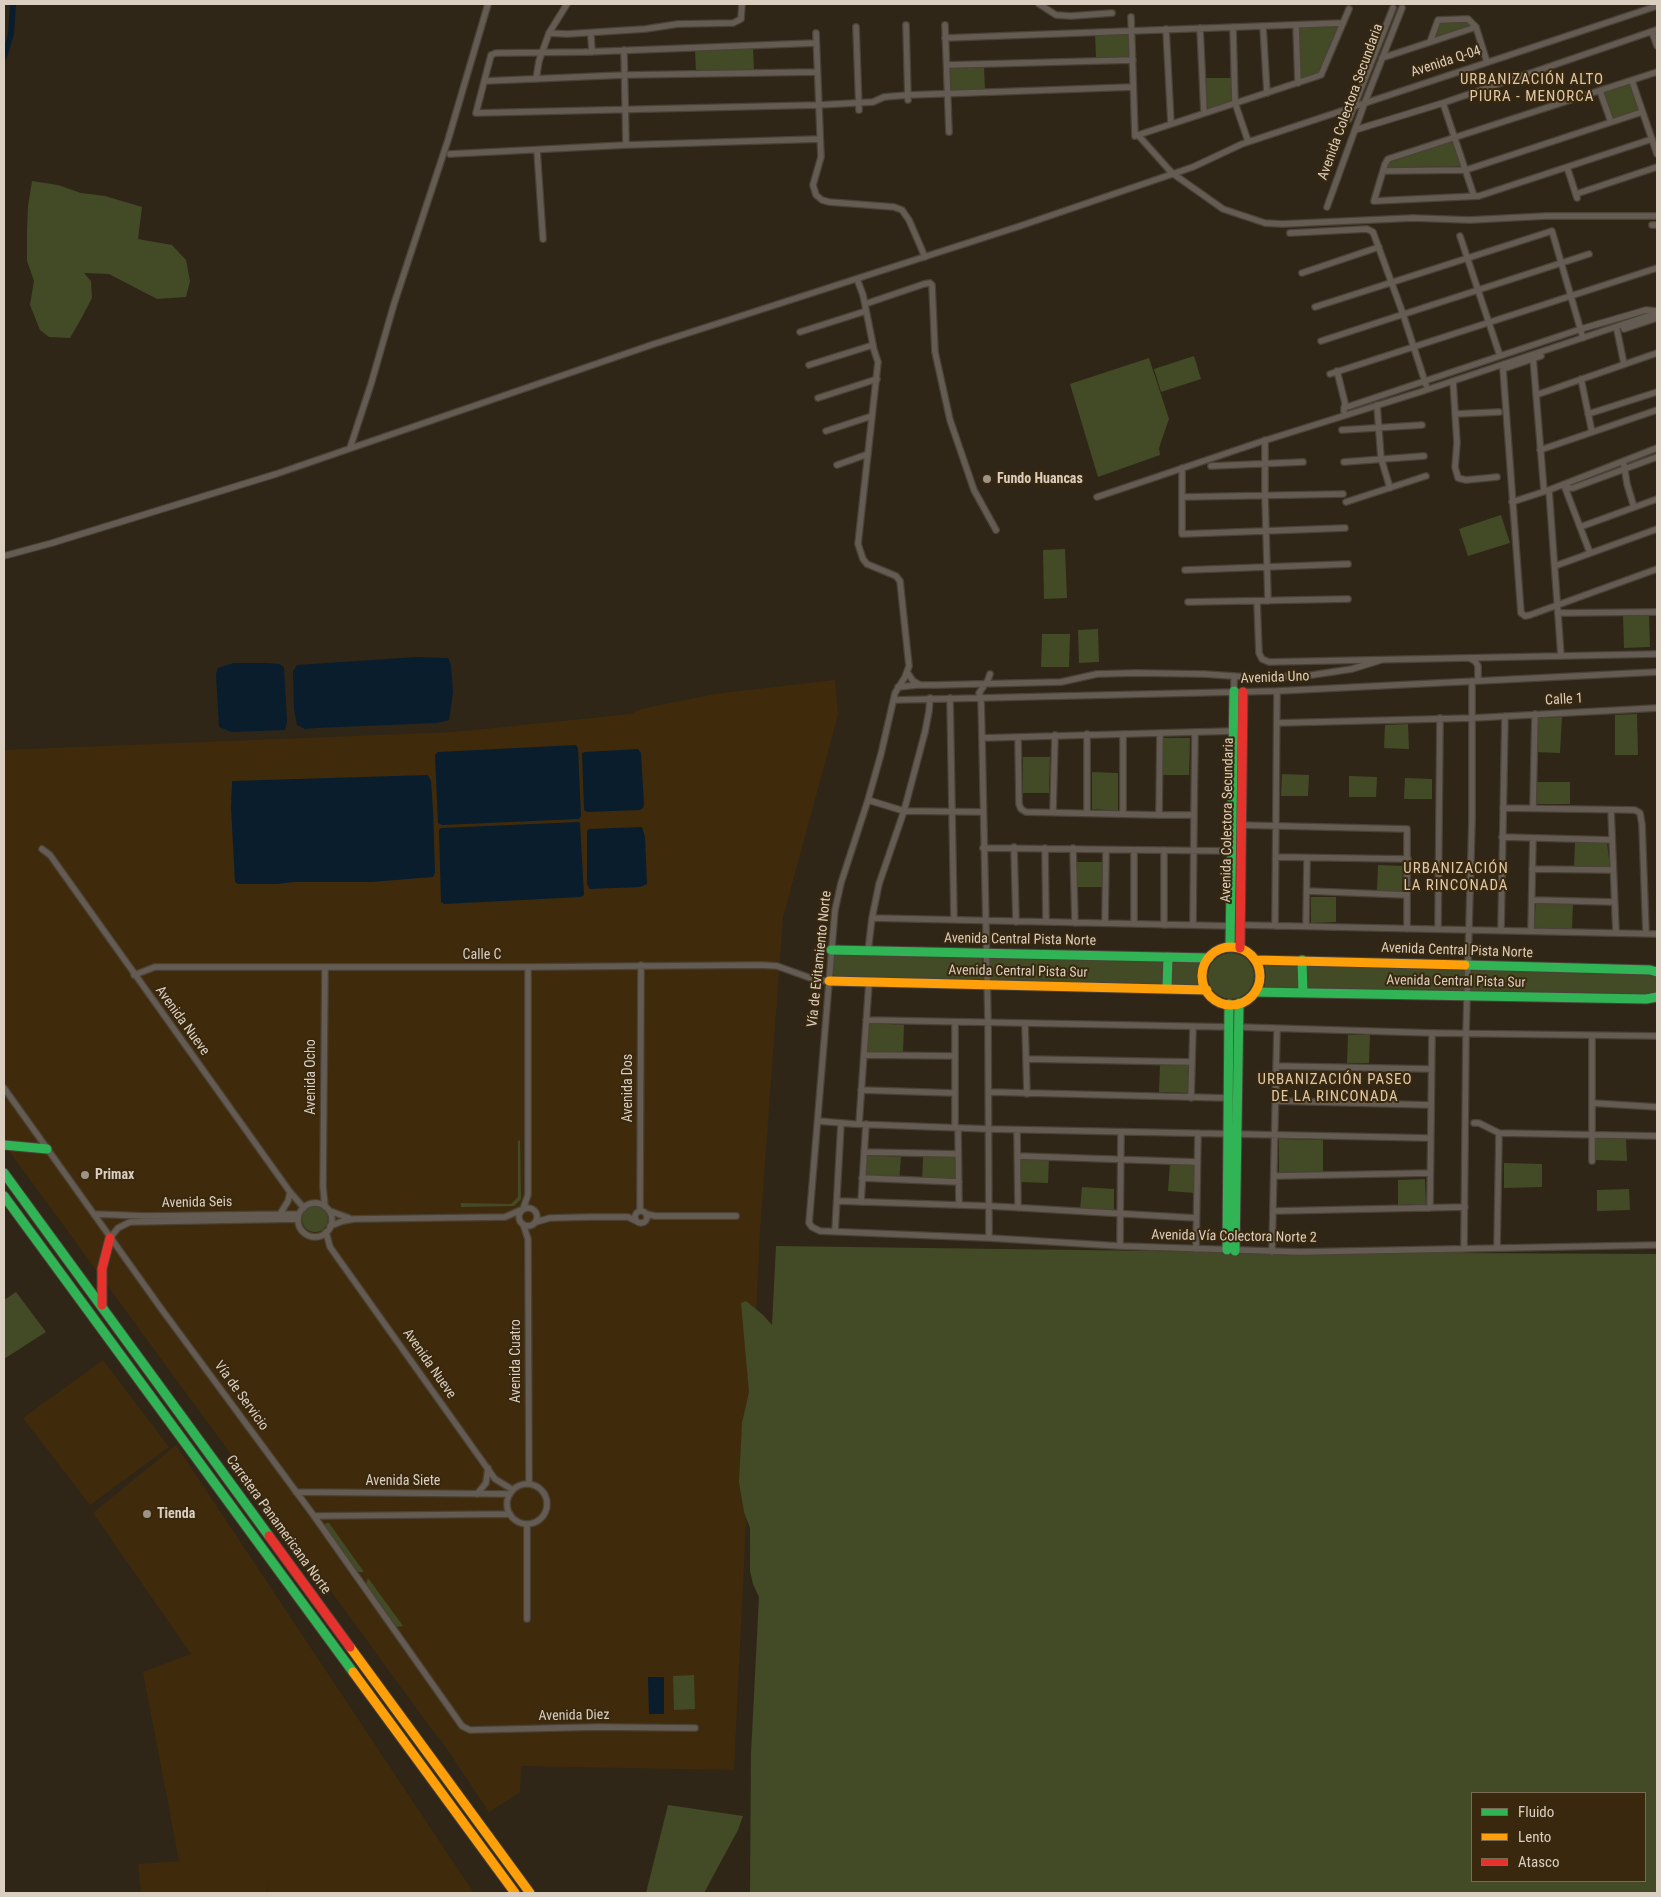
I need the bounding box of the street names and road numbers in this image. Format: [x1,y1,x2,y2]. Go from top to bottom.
street label: Avenida Colectora Secundaria [1315,22,1387,182]
street label: Avenida Q-04 [1409,43,1483,81]
street label: Avenida Uno [1240,668,1310,688]
street label: Calle 1 [1545,691,1583,709]
street label: Avenida Colectora Secundaria [1218,737,1238,903]
street label: Vía de Evitamiento Norte [804,890,836,1028]
street label: Avenida Central Pista Norte [944,930,1096,950]
street label: Avenida Central Pista Norte [1381,940,1533,962]
street label: Calle C [463,947,501,963]
street label: Avenida Central Pista Sur [948,962,1088,982]
street label: Avenida Central Pista Sur [1386,972,1526,992]
street label: Avenida Nueve [151,983,213,1059]
street label: Avenida Ocho [303,1039,319,1115]
street label: Avenida Dos [620,1054,636,1122]
street label: Avenida Seis [162,1194,232,1212]
street label: Avenida Vía Colectora Norte 2 [1151,1227,1317,1247]
street label: Avenida Cuatro [508,1319,524,1403]
street label: Avenida Nueve [399,1326,459,1402]
street label: Vía de Servicio [210,1358,272,1434]
street label: Carretera Panamericana Norte [222,1452,334,1598]
street label: Avenida Siete [366,1473,440,1489]
street label: Avenida Diez [538,1707,610,1725]

